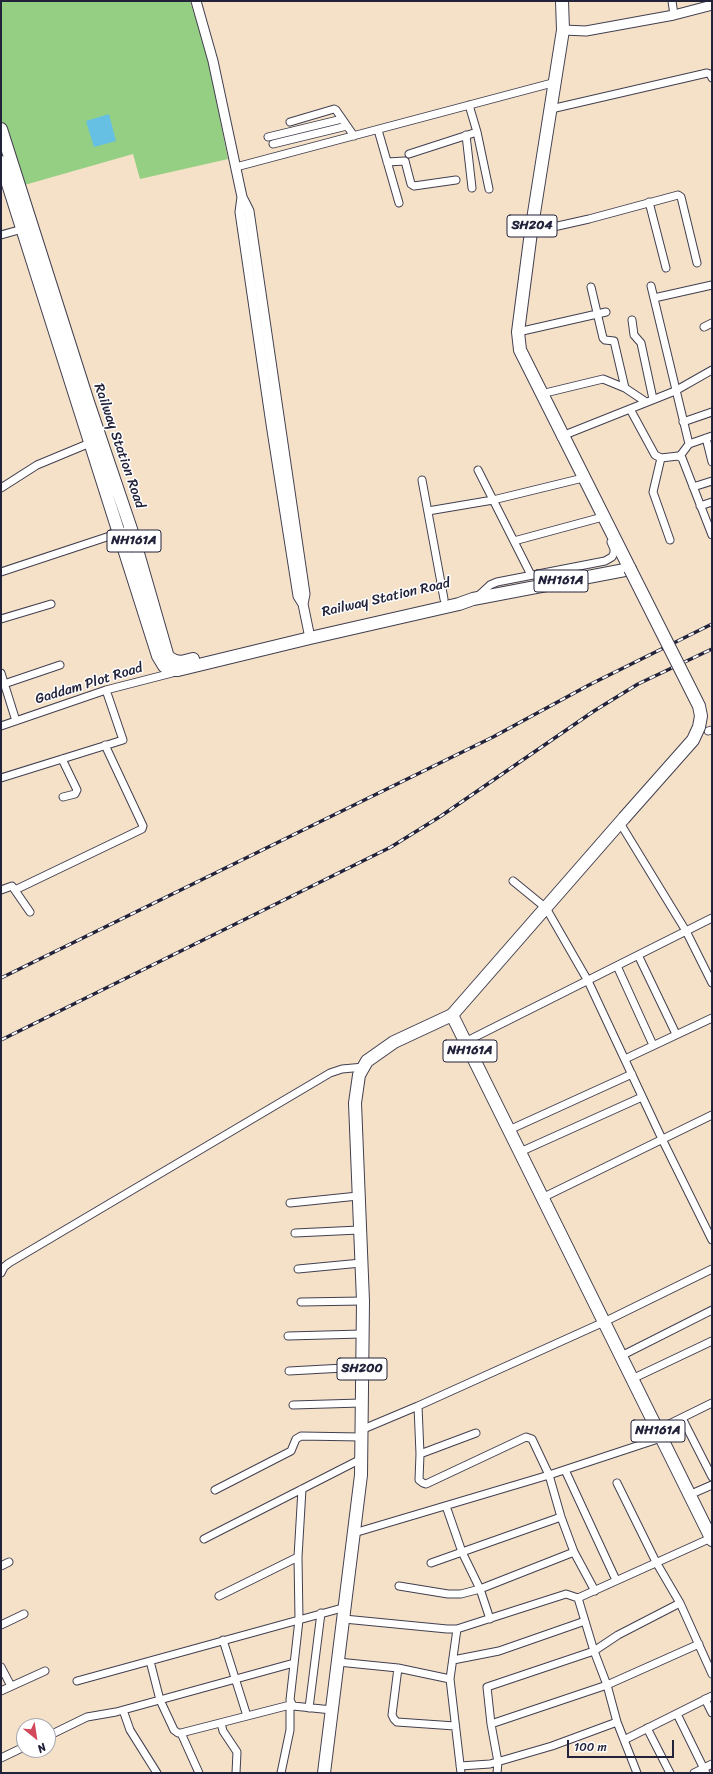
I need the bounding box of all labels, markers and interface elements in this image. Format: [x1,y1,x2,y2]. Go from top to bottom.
road number: SH204 [507,215,557,237]
street label: Railway Station Road [90,381,148,511]
road number: NH161A [107,530,161,552]
road number: NH161A [534,570,588,592]
street label: Railway Station Road [320,575,452,621]
street label: Gaddam Plot Road [33,660,145,708]
road number: NH161A [443,1040,497,1062]
road number: SH200 [337,1358,387,1380]
road number: NH161A [631,1420,685,1442]
north arrow [16,1718,56,1758]
scale bar [569,1732,676,1758]
text: 100 m [574,1736,607,1758]
text: N [34,1738,50,1758]

